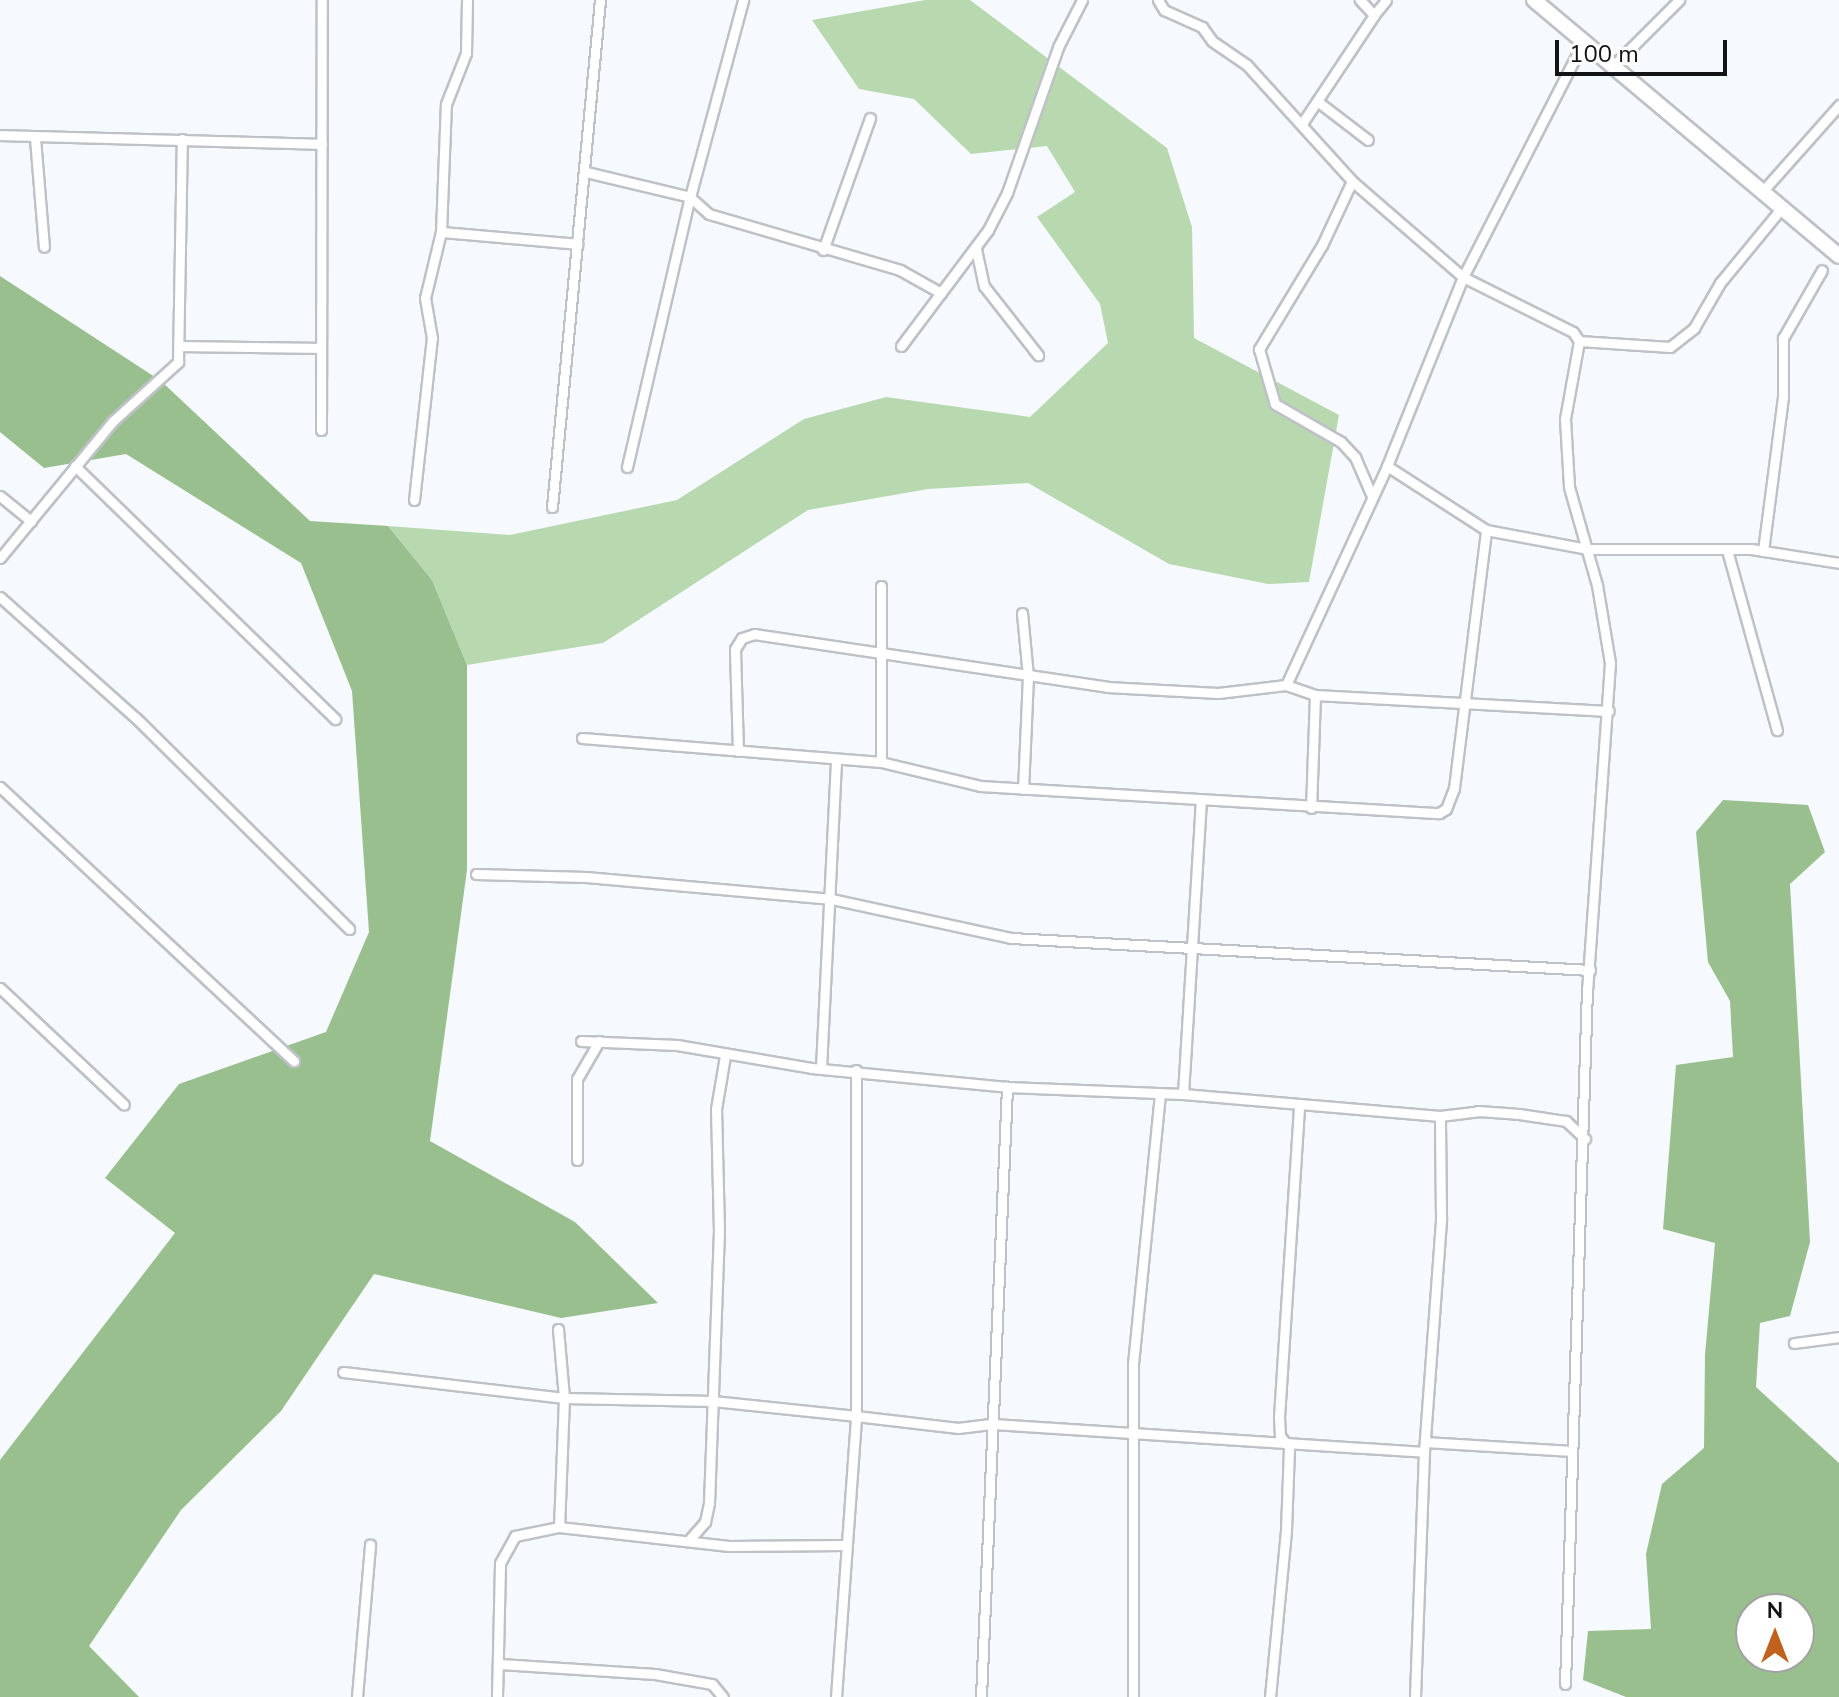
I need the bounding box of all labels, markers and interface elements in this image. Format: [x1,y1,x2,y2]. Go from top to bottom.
scale bar [1559,24,1731,74]
text: 100 m [1569,38,1639,70]
north arrow [1735,1593,1815,1673]
text: N [1767,1596,1783,1626]

